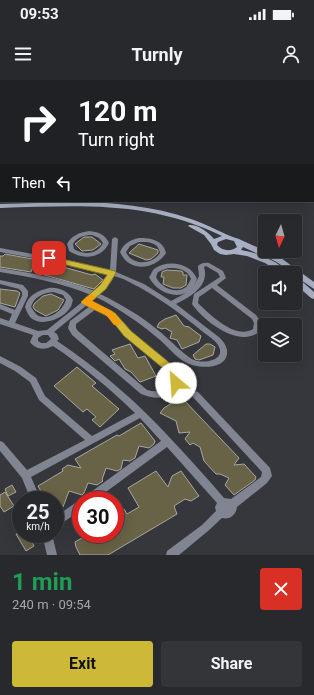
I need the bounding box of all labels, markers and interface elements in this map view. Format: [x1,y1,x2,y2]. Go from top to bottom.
text: 09:53 [20,5,59,23]
icon: menu [12,43,34,65]
icon: person [280,43,302,65]
text: Turnly [131,44,183,65]
text: 120 m [78,95,157,128]
icon: right [12,96,64,148]
text: Turn right [78,129,155,150]
icon: left [53,172,75,194]
text: Then [12,174,45,192]
north arrow [258,214,302,258]
map controls [258,214,302,362]
pin [32,241,66,275]
icon: arrive [38,247,60,269]
button: sound [258,266,302,310]
button: layers [258,318,302,362]
position arrow [155,362,197,404]
speed limit sign: 30 [72,491,124,543]
text: 25 [27,500,49,524]
text: km/h [26,521,50,532]
text: 1 min [12,568,72,596]
button: close [260,568,302,610]
text: 240 m · 09:54 [12,597,91,612]
button: Exit [12,641,153,687]
button: Share [161,641,302,687]

